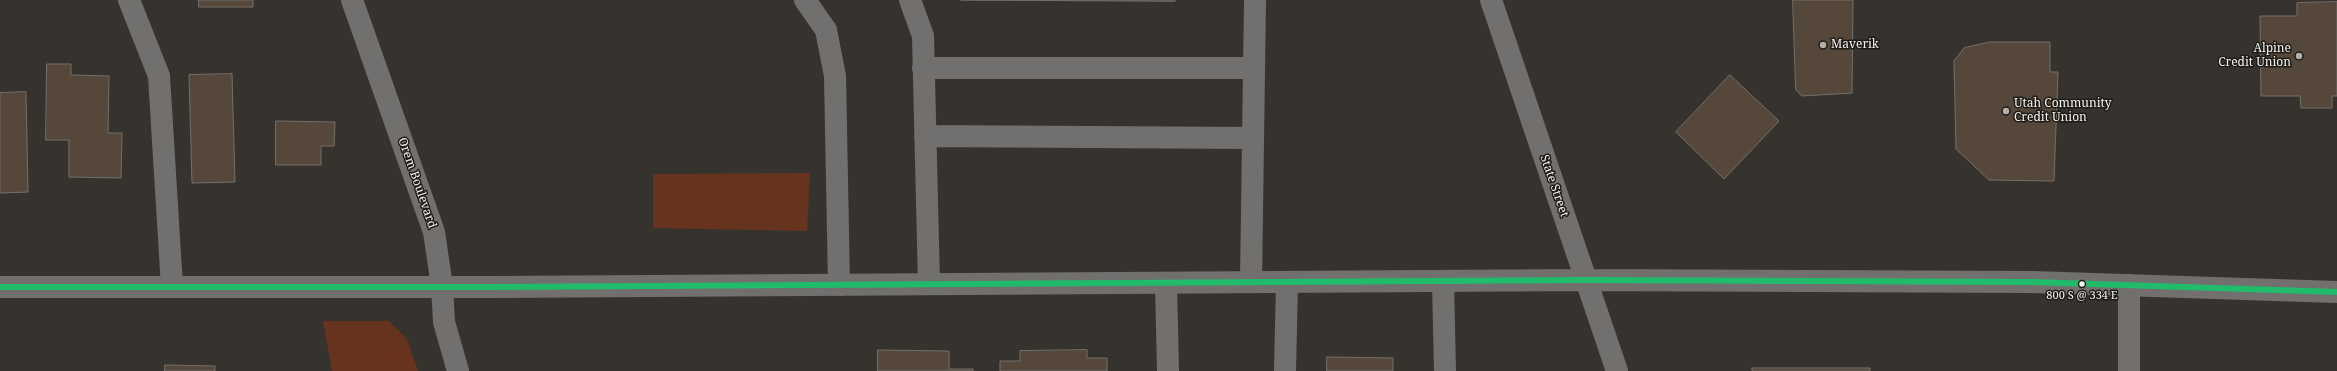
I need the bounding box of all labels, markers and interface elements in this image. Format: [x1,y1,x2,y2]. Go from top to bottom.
place label: Maverik [1831,38,1879,52]
marker: Maverik [1818,40,1828,50]
place label: Alpine Credit Union [2218,42,2291,70]
marker: Alpine Credit Union [2294,51,2304,61]
place label: Utah Community Credit Union [2014,97,2111,125]
marker: Utah Community Credit Union [2001,106,2011,116]
street label: Orem Boulevard [395,136,439,230]
street label: State Street [1537,153,1571,219]
marker: 800 S @ 334 E [2077,279,2087,289]
place label: 800 S @ 334 E [2046,289,2118,303]

